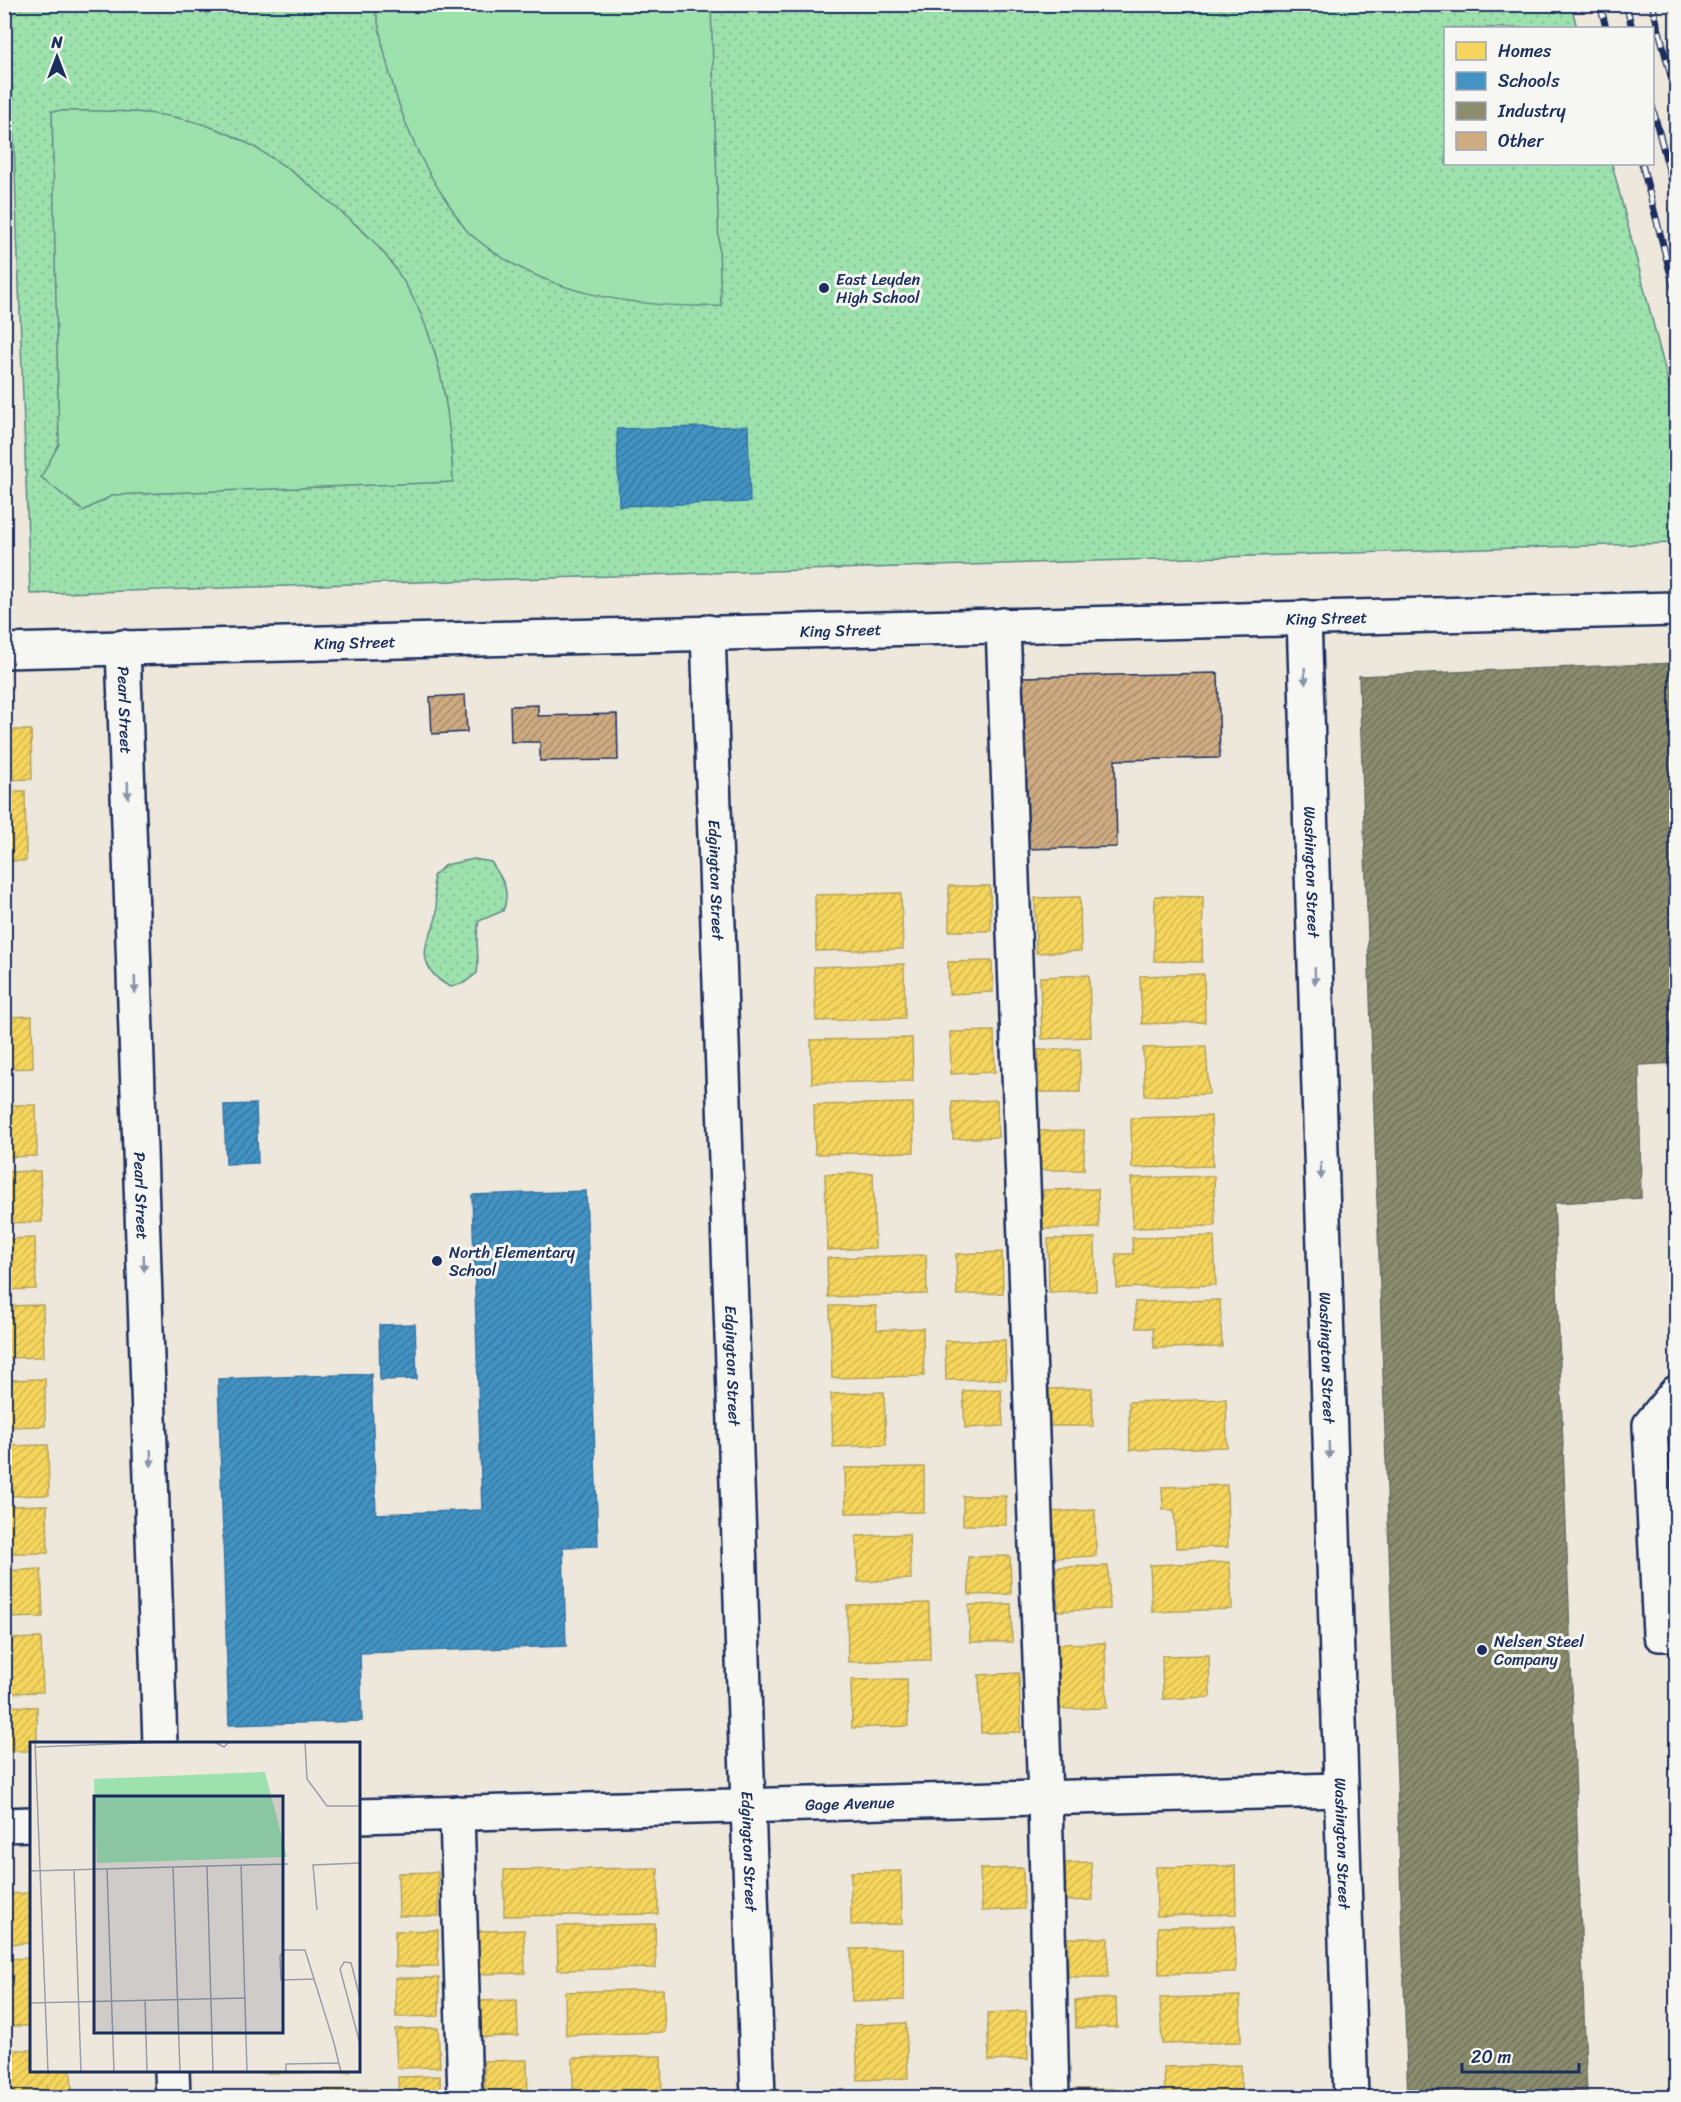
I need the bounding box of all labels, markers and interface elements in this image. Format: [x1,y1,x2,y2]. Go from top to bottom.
north arrow [27,27,87,87]
legend [1444,27,1654,165]
text: N [50,28,63,57]
text: Homes [1498,35,1552,67]
text: Schools [1498,65,1560,97]
text: Industry [1497,95,1567,127]
text: Other [1498,125,1545,157]
place label: East Leyden High School [836,265,920,312]
marker: East Leyden High School [817,281,831,295]
street label: King Street [1285,603,1368,634]
street label: King Street [800,615,882,646]
street label: King Street [314,627,396,658]
street label: Pearl Street [109,666,141,754]
one-way arrow [1301,666,1310,685]
one-way arrow [123,780,133,799]
street label: Washington Street [1295,806,1328,939]
street label: Edgington Street [699,819,733,941]
one-way arrow [1310,966,1319,985]
one-way arrow [130,975,139,994]
street label: Pearl Street [125,1151,157,1240]
one-way arrow [1316,1161,1326,1180]
place label: North Elementary School [449,1238,576,1285]
one-way arrow [140,1254,149,1273]
marker: North Elementary School [430,1254,444,1268]
street label: Washington Street [1310,1291,1344,1424]
street label: Edgington Street [716,1305,749,1427]
one-way arrow [1325,1440,1334,1459]
one-way arrow [146,1449,156,1468]
place label: Nelsen Steel Company [1494,1627,1584,1674]
marker: Nelsen Steel Company [1475,1643,1489,1657]
inset map [30,1742,360,2072]
street label: Washington Street [1326,1777,1359,1910]
street label: Gage Avenue [805,1788,895,1819]
street label: Edgington Street [733,1791,766,1913]
scale bar [1462,2036,1579,2074]
text: 20 m [1471,2041,1511,2073]

